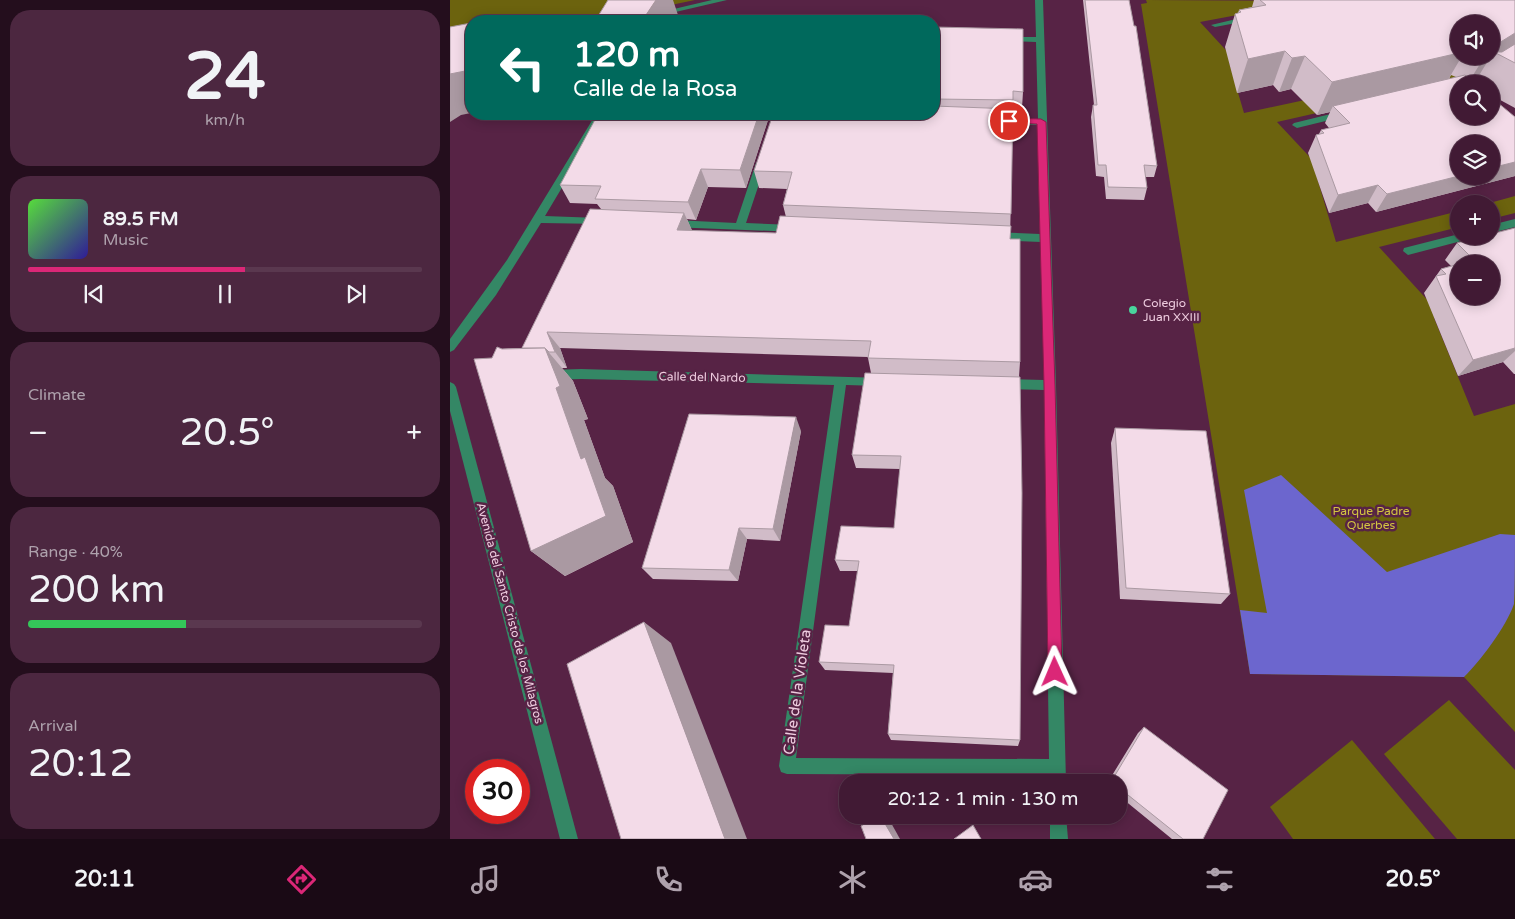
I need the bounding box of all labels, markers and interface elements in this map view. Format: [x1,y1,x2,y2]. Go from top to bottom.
map controls [1450,15,1500,305]
button: sound [1450,15,1500,65]
text: 120 m [573,34,680,76]
icon: left [490,35,555,100]
text: 24 [184,38,266,117]
button: search [1450,75,1500,125]
text: Calle de la Rosa [573,76,737,102]
pin [988,100,1030,142]
icon: arrive [995,107,1023,135]
text: km/h [205,110,245,130]
button: layers [1450,135,1500,185]
button: + [1450,195,1500,245]
text: 89.5 FM [103,208,179,230]
text: Music [103,230,148,250]
button: − [1450,255,1500,305]
icon: previous [80,280,108,308]
icon: pause [211,280,239,308]
icon: next [342,280,370,308]
place label: Colegio Juan XXIII [1143,296,1200,324]
marker: Colegio Juan XXIII [1127,304,1139,316]
street label: Calle del Nardo [658,369,746,385]
text: Climate [28,385,86,405]
text: 20.5° [180,410,275,456]
text: − [28,416,48,450]
text: + [406,416,422,450]
street label: Avenida del Santo Cristo de los Milagros [474,501,546,725]
park label: Parque Padre Querbes [1333,504,1410,532]
text: Range · 40% [28,542,123,562]
text: 200 km [28,567,165,613]
street label: Calle de la Violeta [779,628,815,756]
position arrow [1028,645,1080,697]
text: Arrival [28,716,77,736]
text: 20:12 [28,741,133,787]
speed limit sign: 30 [465,759,530,824]
text: 20:12 · 1 min · 130 m [887,788,1079,810]
icon: directions [284,862,319,897]
icon: music [468,862,503,897]
icon: phone [651,862,686,897]
icon: climate [835,862,870,897]
icon: car [1018,862,1053,897]
icon: filters [1202,862,1237,897]
text: 20:11 [74,866,135,892]
text: 20.5° [1386,866,1441,892]

